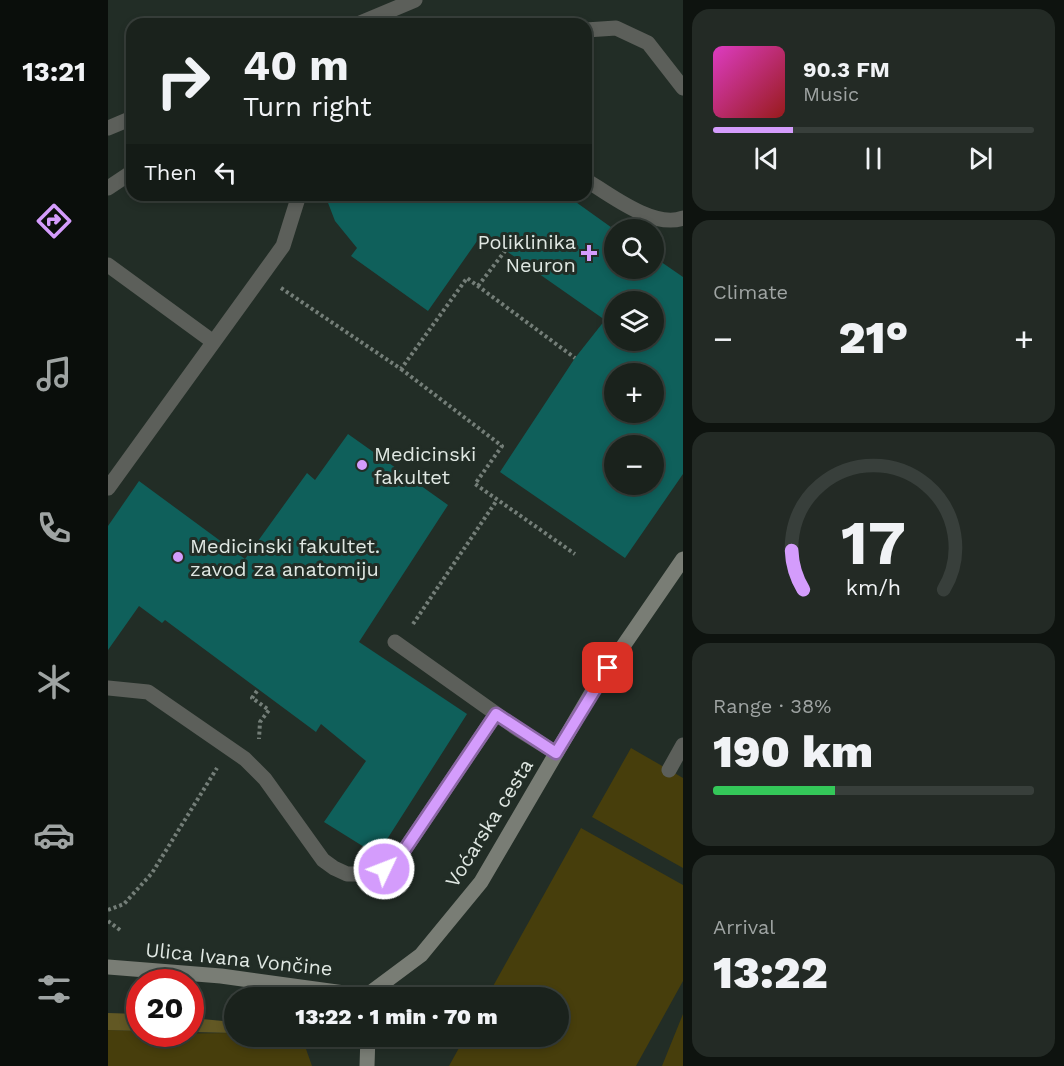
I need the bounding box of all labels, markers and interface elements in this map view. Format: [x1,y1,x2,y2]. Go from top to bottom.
text: 40 m [243,41,349,90]
icon: right [144,42,222,120]
text: 13:21 [22,56,86,88]
text: 90.3 FM [803,57,890,82]
text: Music [803,82,859,106]
text: Turn right [243,91,372,123]
icon: previous [750,142,783,175]
icon: pause [857,142,890,175]
icon: next [964,142,997,175]
icon: left [209,156,242,189]
text: Then [144,160,197,185]
icon: directions [33,200,75,242]
map controls [604,219,664,495]
button: search [604,219,664,279]
place label: Poliklinika Neuron [478,230,576,277]
marker: Poliklinika Neuron [580,244,598,262]
text: Climate [713,280,788,304]
button: layers [604,291,664,351]
text: 21° [839,311,908,364]
text: − [713,319,733,358]
text: + [1014,319,1034,358]
icon: music [33,353,75,395]
button: + [604,363,664,423]
button: − [604,435,664,495]
place label: Medicinski fakultet [374,442,476,489]
marker: Medicinski fakultet [355,458,369,472]
text: 17 [841,506,906,579]
icon: phone [33,507,75,549]
place label: Medicinski fakultet. zavod za anatomiju [190,534,380,581]
marker: Medicinski fakultet. zavod za anatomiju [171,550,185,564]
text: km/h [846,575,901,600]
pin [582,642,633,693]
icon: arrive [591,651,624,684]
icon: climate [33,661,75,703]
text: Range · 38% [713,694,831,718]
text: 190 km [713,725,873,778]
street label: Voćarska cesta [440,754,538,892]
icon: car [33,814,75,856]
position arrow [352,837,416,901]
text: Arrival [713,915,775,939]
street label: Ulica Ivana Vončine [144,937,334,981]
text: 13:22 [713,946,828,999]
icon: filters [33,968,75,1010]
speed limit sign: 20 [126,969,204,1047]
text: 13:22 · 1 min · 70 m [295,1004,498,1029]

